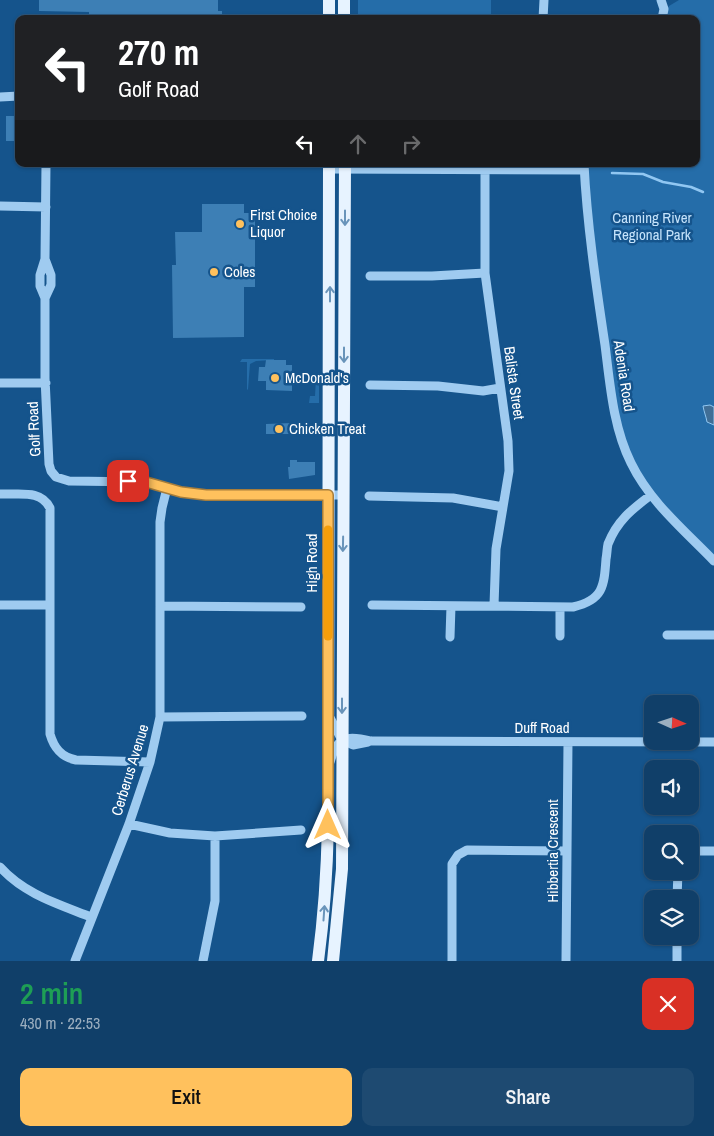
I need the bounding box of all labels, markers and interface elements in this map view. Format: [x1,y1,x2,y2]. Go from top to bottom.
text: 270 m [118,29,199,76]
icon: left [35,35,100,100]
text: Golf Road [118,74,199,104]
icon: left [291,130,319,158]
icon: ahead [344,130,372,158]
icon: right [397,130,425,158]
place label: First Choice Liquor [250,204,317,242]
park label: Canning River Regional Park [612,207,692,245]
one-way arrow [340,210,350,226]
marker: First Choice Liquor [234,218,246,230]
place label: Coles [224,261,255,282]
marker: Coles [208,266,220,278]
one-way arrow [325,286,335,302]
street label: Adenia Road [608,338,640,413]
street label: Balista Street [499,345,530,422]
one-way arrow [339,346,349,362]
place label: McDonald's [285,367,349,388]
marker: McDonald's [269,372,281,384]
street label: Golf Road [22,401,45,457]
place label: Chicken Treat [289,418,366,439]
marker: Chicken Treat [273,423,285,435]
pin [107,460,149,502]
icon: arrive [114,467,142,495]
street label: High Road [301,534,322,592]
one-way arrow [338,536,348,552]
north arrow [644,695,699,750]
map controls [644,695,699,945]
one-way arrow [337,698,347,714]
street label: Duff Road [514,717,570,738]
street label: Cerberus Avenue [106,721,153,818]
button: sound [644,760,699,815]
position arrow [301,798,353,850]
street label: Hibbertia Crescent [542,799,563,903]
button: search [644,825,699,880]
button: layers [644,890,699,945]
one-way arrow [319,905,328,921]
text: 2 min [20,973,83,1013]
button: close [642,978,694,1030]
text: 430 m · 22:53 [20,1012,100,1034]
button: Exit [20,1068,352,1126]
button: Share [362,1068,694,1126]

